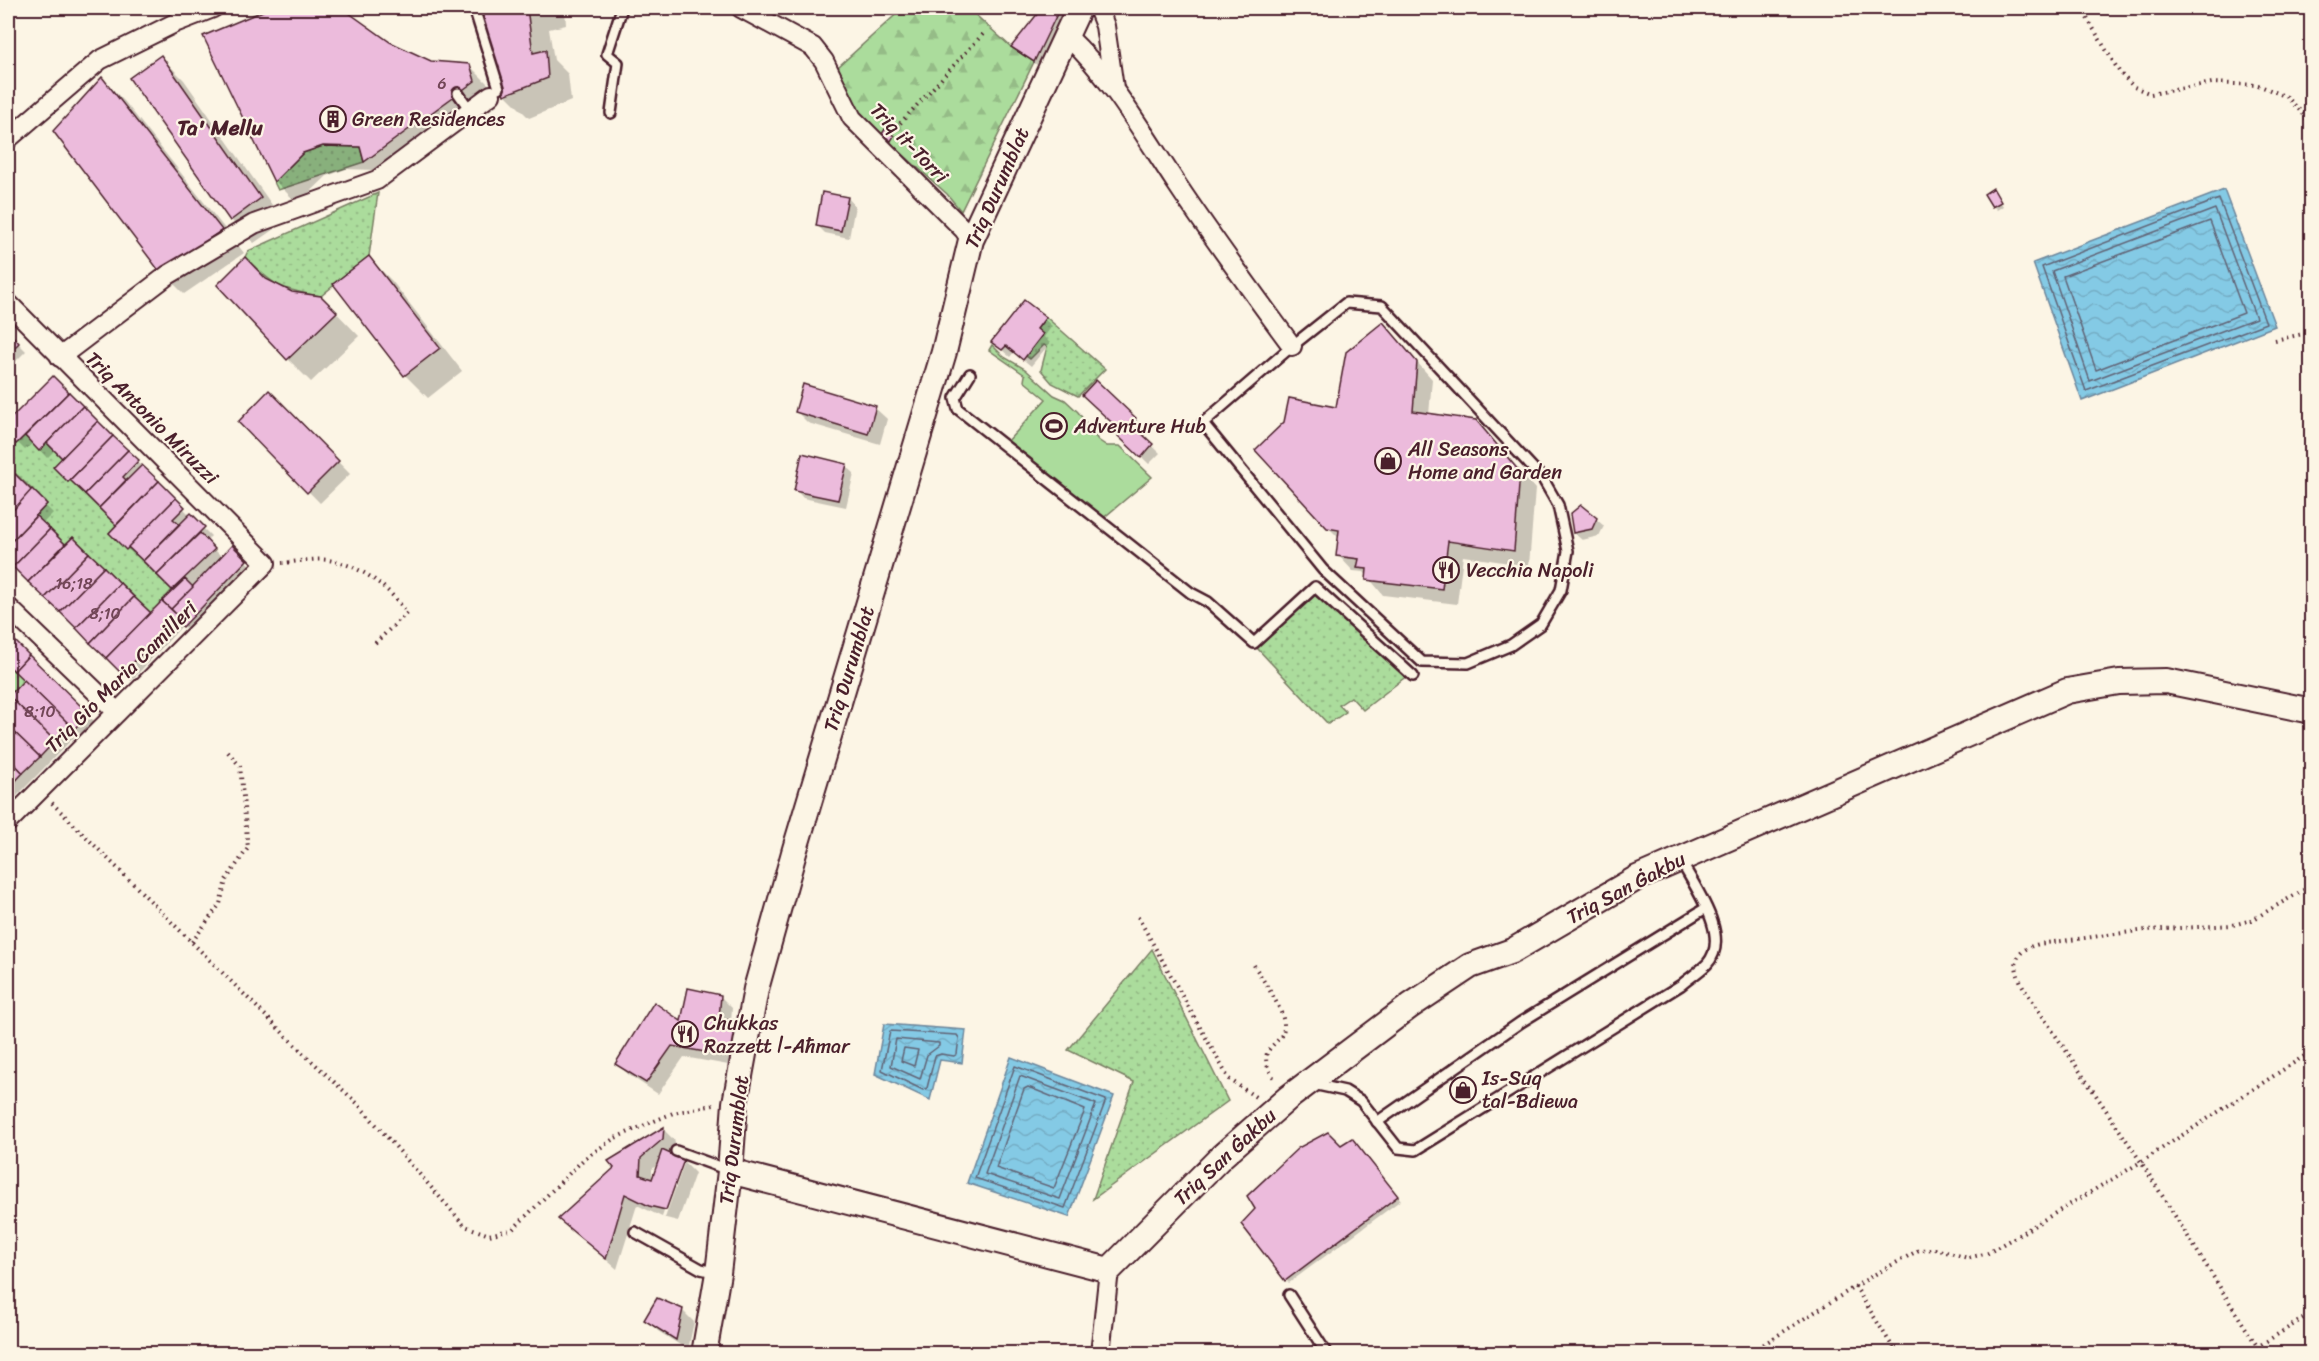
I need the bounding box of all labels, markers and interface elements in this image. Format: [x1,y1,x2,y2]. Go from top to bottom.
house number: 6 [437,69,447,98]
street label: Triq it-Torri [861,94,958,193]
place label: Green Residences [352,102,506,137]
building icon: Green Residences [318,104,348,134]
district label: Ta' Mellu [177,109,264,147]
street label: Triq Durumblat [955,121,1040,255]
street label: Triq Antonio Miruzzi [77,343,228,494]
place label: Adventure Hub [1073,409,1206,444]
sports icon: Adventure Hub [1039,411,1069,441]
place label: All Seasons Home and Garden [1407,432,1562,490]
shop icon: All Seasons Home and Garden [1373,446,1403,476]
place label: Vecchia Napoli [1466,553,1594,588]
restaurant icon: Vecchia Napoli [1431,555,1461,585]
house number: 16;18 [55,569,93,598]
street label: Triq Gio Maria Camilleri [36,591,207,762]
house number: 8;10 [89,599,121,628]
street label: Triq Durumblat [813,601,885,736]
house number: 8;10 [24,697,56,726]
street label: Triq San Ġakbu [1560,842,1692,934]
place label: Chukkas Razzett l-Aħmar [704,1006,851,1064]
restaurant icon: Chukkas Razzett l-Aħmar [670,1019,700,1049]
place label: Is-Suq tal-Bdiewa [1481,1061,1578,1119]
street label: Triq Durumblat [709,1073,759,1207]
shop icon: Is-Suq tal-Bdiewa [1448,1075,1478,1105]
street label: Triq San Ġakbu [1165,1099,1285,1215]

